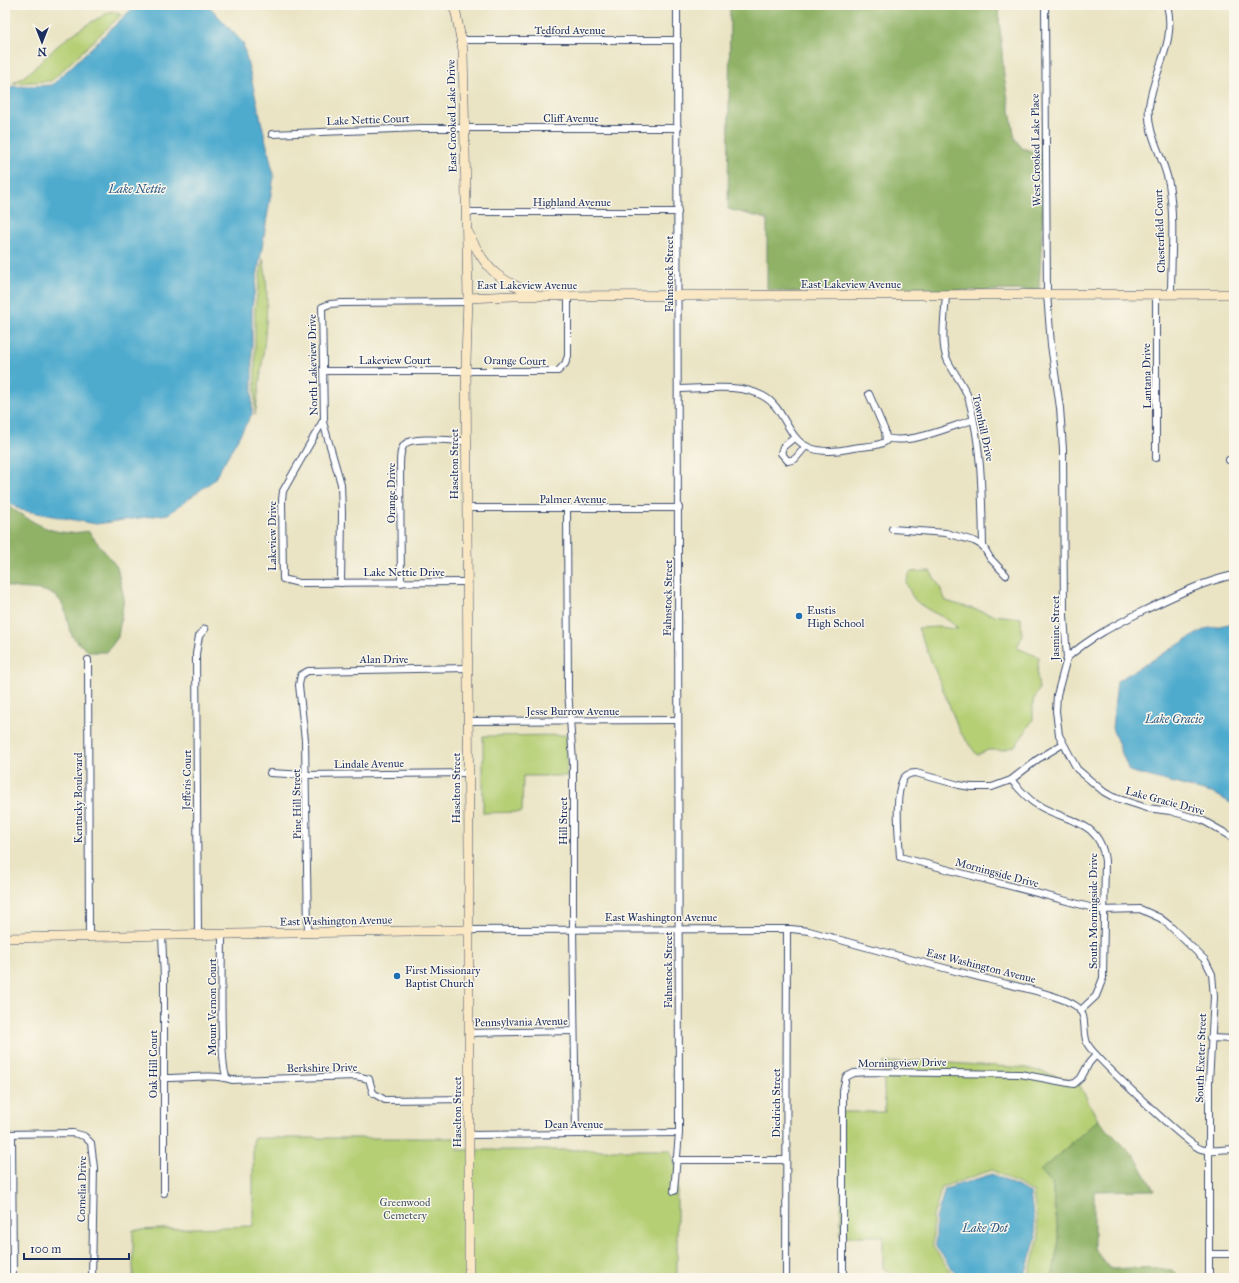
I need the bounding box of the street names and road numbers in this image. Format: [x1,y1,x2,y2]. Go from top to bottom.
street label: Tedford Avenue [535,24,606,37]
street label: East Crooked Lake Drive [445,59,459,173]
street label: West Crooked Lake Place [1029,93,1043,207]
street label: Lake Nettie Court [326,112,410,128]
street label: Cliff Avenue [543,112,599,125]
street label: Chesterfield Court [1152,189,1168,273]
street label: Highland Avenue [533,196,612,209]
street label: Fahnstock Street [663,236,676,312]
street label: East Lakeview Avenue [801,278,902,291]
street label: East Lakeview Avenue [477,279,578,292]
street label: North Lakeview Drive [306,314,320,416]
street label: Lantana Drive [1140,343,1154,409]
street label: Lakeview Court [359,354,431,367]
street label: Orange Court [484,354,546,368]
street label: Townhill Drive [970,393,997,463]
street label: Haselton Street [448,428,461,499]
street label: Orange Drive [385,462,398,523]
street label: Palmer Avenue [539,493,607,506]
street label: Lakeview Drive [266,500,279,571]
street label: Fahnstock Street [661,559,675,636]
street label: Lake Nettie Drive [363,566,445,579]
street label: Jasmine Street [1049,595,1063,662]
street label: Alan Drive [359,653,409,666]
street label: Jesse Burrow Avenue [525,705,620,719]
street label: Jefferis Court [180,750,195,811]
street label: Kentucky Boulevard [72,752,85,843]
street label: Haselton Street [450,752,463,823]
street label: Lindale Avenue [334,757,405,771]
street label: Pine Hill Street [290,769,304,839]
street label: Lake Gracie Drive [1124,784,1206,818]
street label: Hill Street [557,797,570,845]
street label: South Morningside Drive [1087,853,1100,969]
street label: Morningside Drive [954,856,1041,890]
street label: East Washington Avenue [605,911,718,924]
street label: East Washington Avenue [280,914,393,928]
street label: Fahnstock Street [662,932,675,1008]
street label: East Washington Avenue [925,946,1038,986]
street label: Mount Vernon Court [206,958,219,1056]
street label: South Exeter Street [1193,1013,1209,1103]
street label: Pennsylvania Avenue [474,1015,568,1029]
street label: Oak Hill Court [147,1030,160,1098]
street label: Morningview Drive [857,1056,947,1070]
street label: Berkshire Drive [287,1061,358,1075]
street label: Diedrich Street [770,1068,783,1138]
street label: Haselton Street [451,1076,464,1147]
street label: Dean Avenue [544,1118,604,1131]
street label: Cornelia Drive [75,1155,89,1222]

